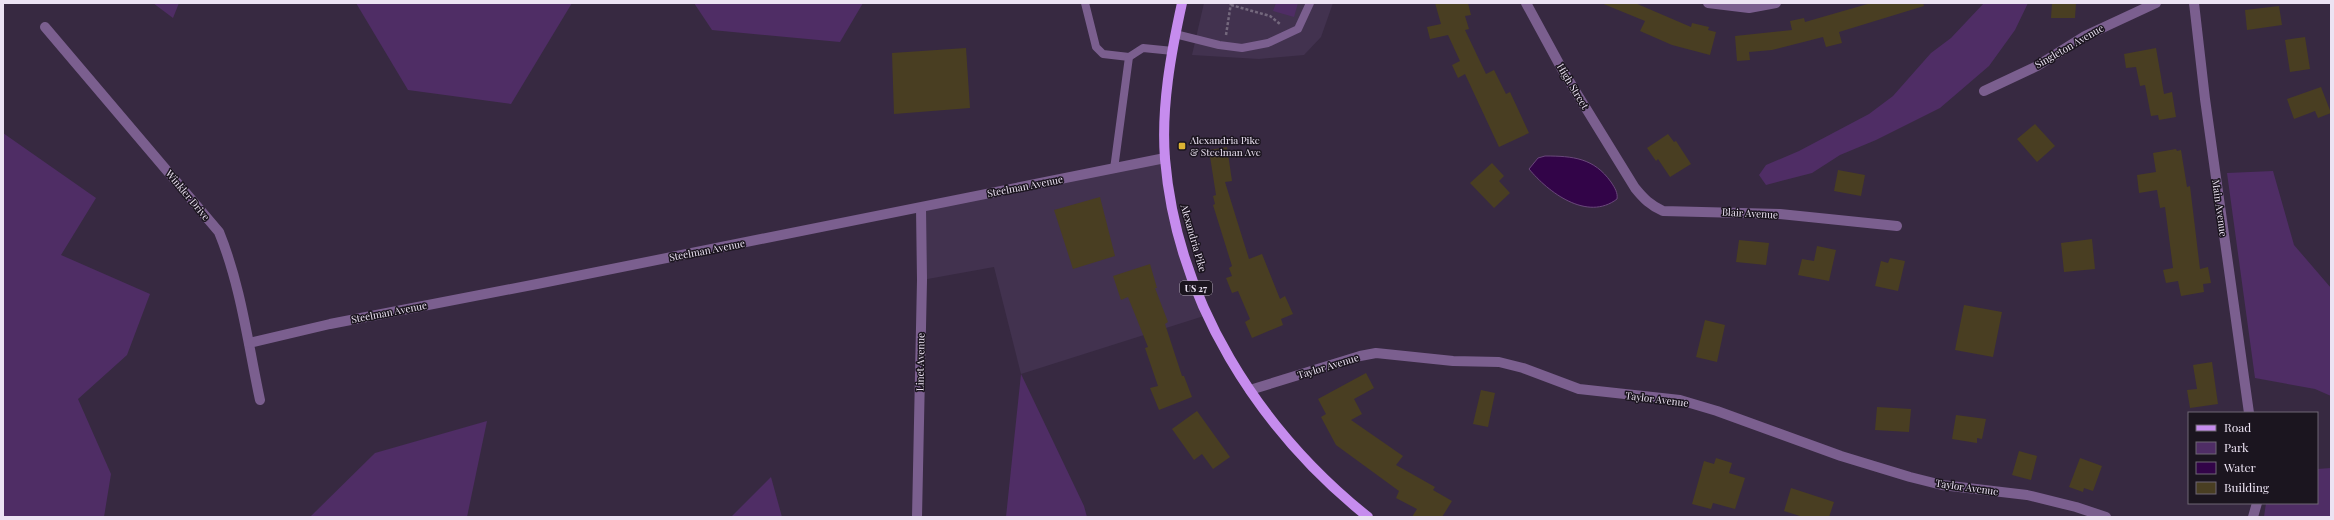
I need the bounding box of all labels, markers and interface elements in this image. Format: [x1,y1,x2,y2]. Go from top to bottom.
street label: Singleton Avenue [2032,21,2106,71]
street label: High Street [1554,61,1592,112]
place label: Alexandria Pike & Steelman Ave [1189,133,1261,159]
marker: Alexandria Pike & Steelman Ave [1177,141,1187,151]
street label: Winkler Drive [162,166,213,223]
street label: Steelman Avenue [986,172,1064,200]
street label: Main Avenue [2209,178,2231,238]
street label: Alexandria Pike [1177,202,1210,273]
street label: Blair Avenue [1722,205,1778,221]
street label: Steelman Avenue [668,236,746,264]
road number: US 27 [1180,281,1212,295]
street label: Steelman Avenue [350,298,428,326]
street label: Linet Avenue [912,333,928,391]
street label: Taylor Avenue [1296,350,1360,382]
street label: Taylor Avenue [1625,388,1689,410]
legend [2188,412,2318,504]
text: Road [2224,419,2251,435]
text: Park [2224,439,2249,455]
text: Water [2223,459,2257,475]
street label: Taylor Avenue [1935,476,1999,498]
text: Building [2224,479,2270,495]

